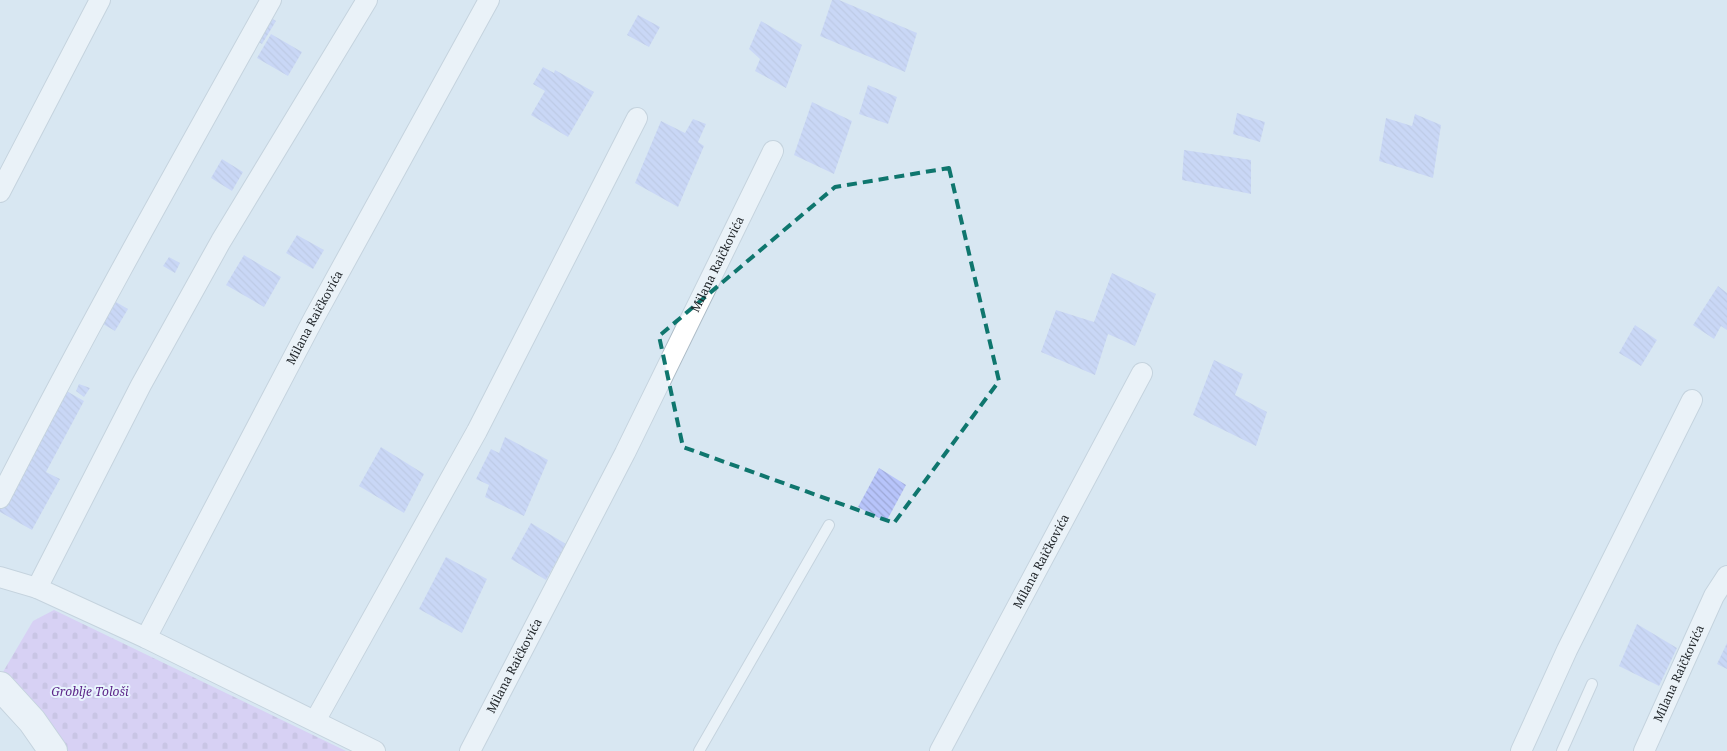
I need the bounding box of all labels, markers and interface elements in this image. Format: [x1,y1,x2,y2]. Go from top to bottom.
street label: Milana Raičkovića [686,213,748,315]
street label: Milana Raičkovića [282,267,347,368]
street label: Milana Raičkovića [1009,511,1073,611]
street label: Milana Raičkovića [482,615,546,716]
street label: Milana Raičkovića [1649,622,1708,725]
park label: Groblje Tološi [51,683,129,700]

